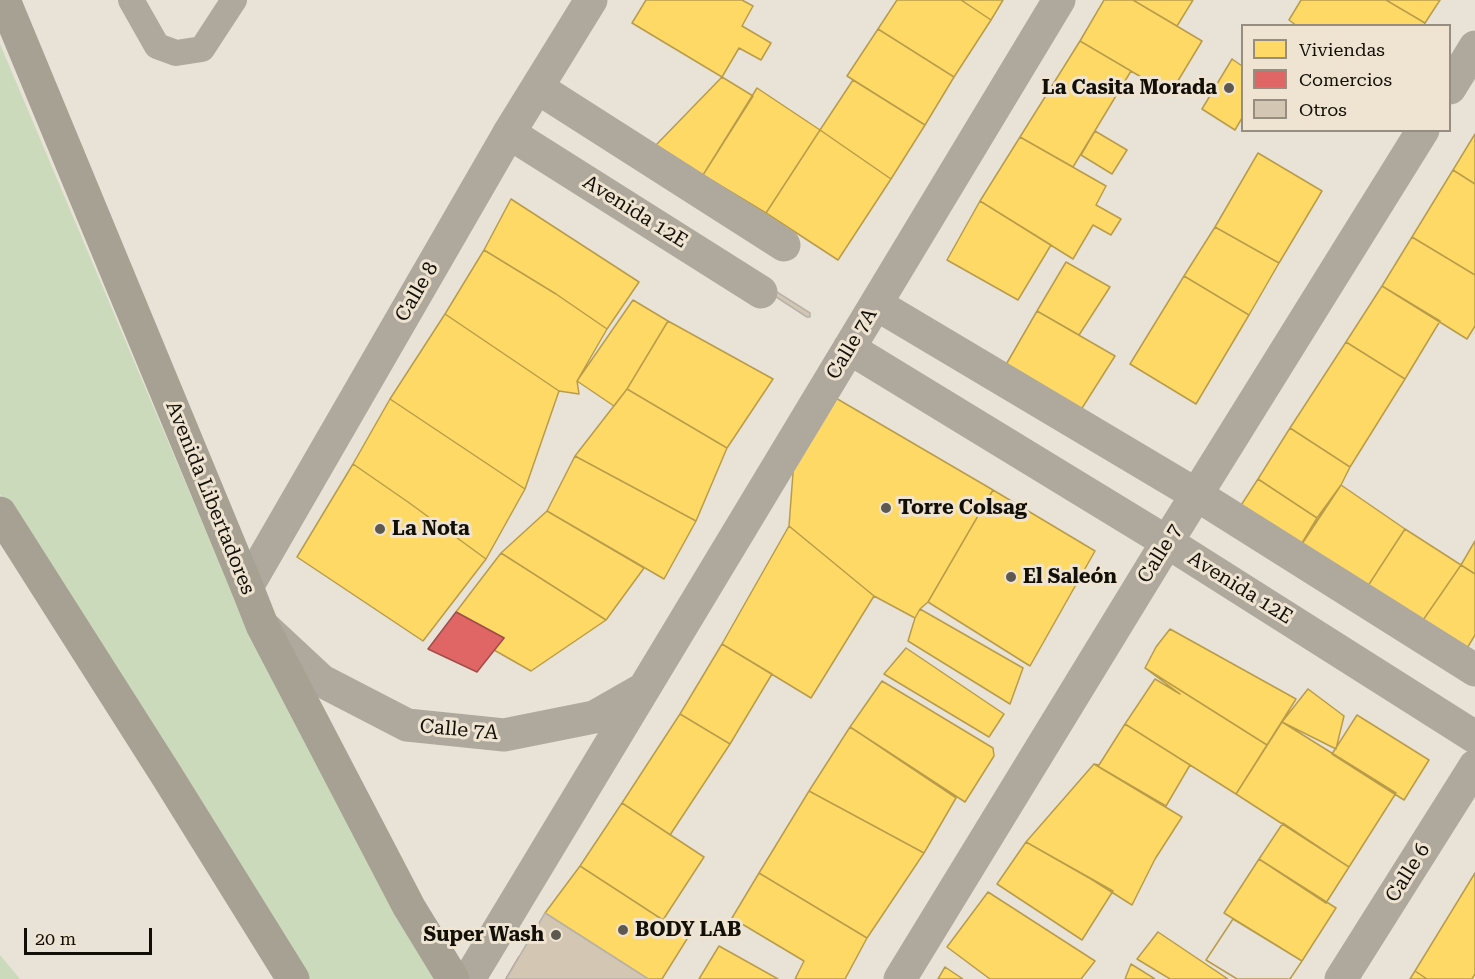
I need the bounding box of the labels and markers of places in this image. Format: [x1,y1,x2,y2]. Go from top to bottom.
place label: La Casita Morada [1042,76,1217,100]
marker: La Casita Morada [1222,81,1236,95]
place label: Torre Colsag [898,496,1027,520]
marker: Torre Colsag [879,501,893,515]
place label: La Nota [392,517,470,541]
marker: La Nota [373,522,387,536]
place label: El Saleón [1023,565,1117,589]
marker: El Saleón [1004,570,1018,584]
place label: BODY LAB [635,918,741,942]
place label: Super Wash [424,923,544,947]
marker: BODY LAB [616,923,630,937]
marker: Super Wash [549,928,563,942]

